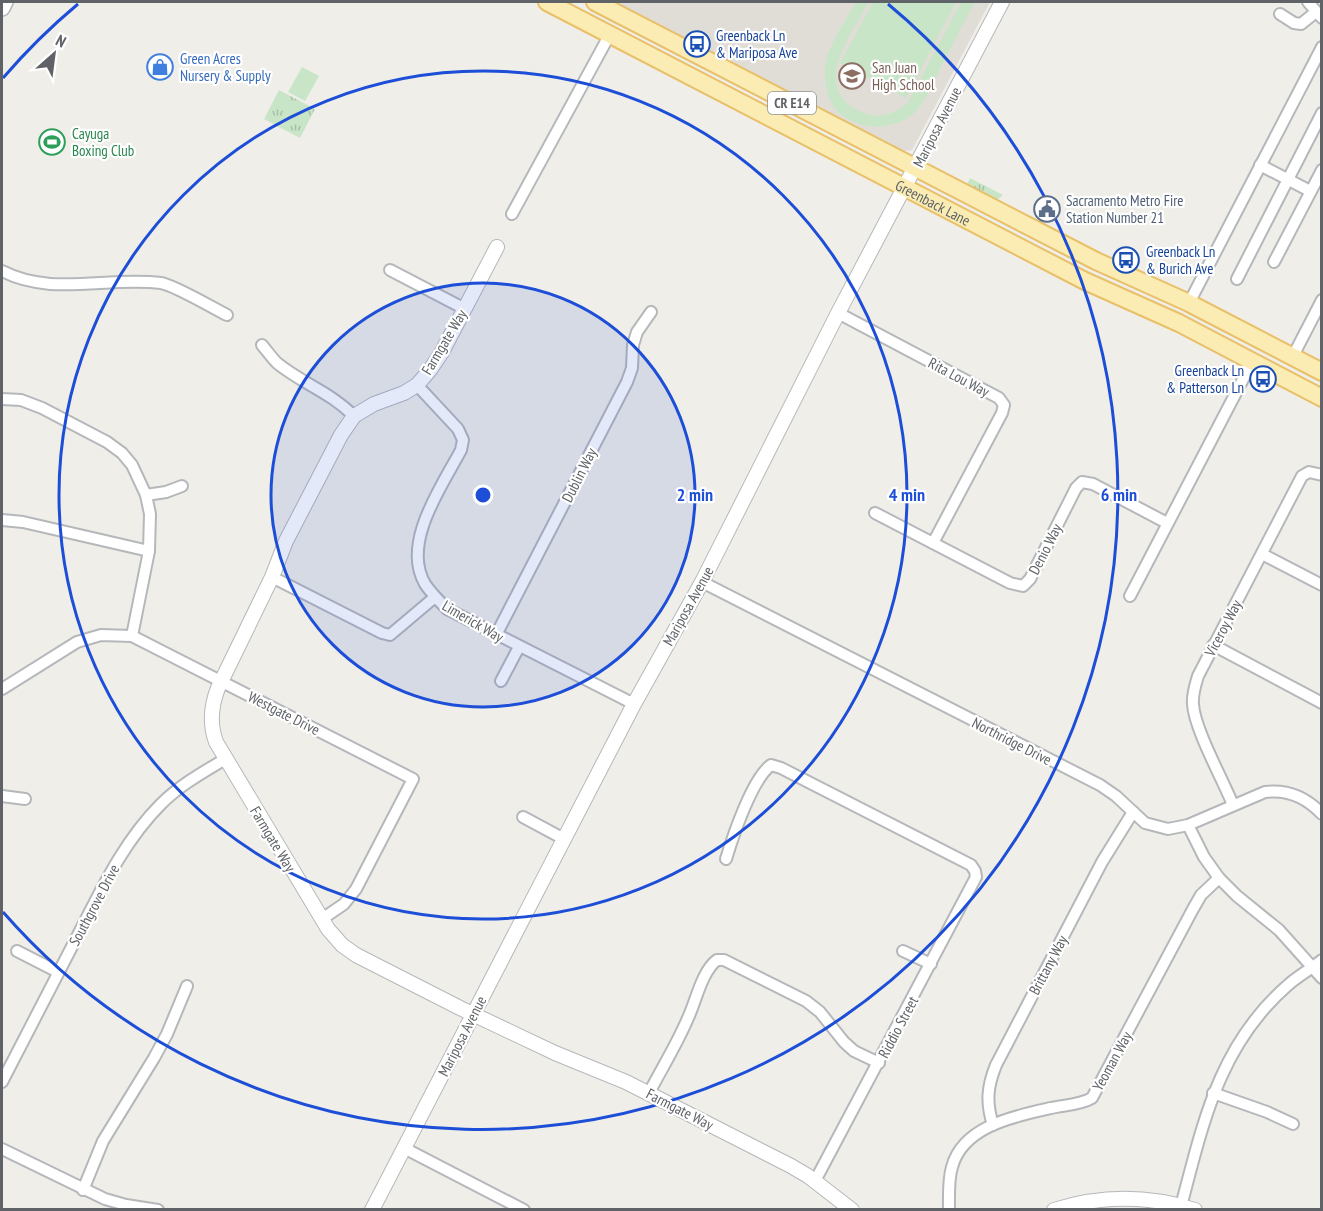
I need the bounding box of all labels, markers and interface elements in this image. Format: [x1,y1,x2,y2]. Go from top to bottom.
north arrow [24,24,84,84]
place label: Greenback Ln & Mariposa Ave [716,26,797,62]
bus stop icon: Greenback Ln & Mariposa Ave [682,29,712,59]
text: N [53,30,70,52]
place label: Green Acres Nursery & Supply [180,49,271,85]
shop icon: Green Acres Nursery & Supply [145,52,175,82]
place label: San Juan High School [872,58,935,94]
school or university icon: San Juan High School [837,61,867,91]
street label: Mariposa Avenue [909,84,965,170]
road number: CR E14 [768,92,816,114]
place label: Cayuga Boxing Club [72,124,134,160]
sports icon: Cayuga Boxing Club [37,127,67,157]
street label: Greenback Lane [893,175,974,230]
place label: Sacramento Metro Fire Station Number 21 [1066,191,1183,227]
public building icon: Sacramento Metro Fire Station Number 21 [1032,194,1062,224]
place label: Greenback Ln & Burich Ave [1146,242,1215,278]
bus stop icon: Greenback Ln & Burich Ave [1111,245,1141,275]
street label: Farmgate Way [417,306,471,378]
street label: Rita Lou Way [925,353,993,401]
place label: Greenback Ln & Patterson Ln [1166,361,1244,397]
bus stop icon: Greenback Ln & Patterson Ln [1248,364,1278,394]
street label: Dublin Way [557,444,601,505]
text: 2 min [677,483,713,506]
text: 4 min [889,483,925,506]
text: 6 min [1101,483,1137,506]
centre of rings [473,485,493,505]
street label: Denio Way [1024,520,1066,578]
street label: Mariposa Avenue [658,563,718,649]
street label: Limerick Way [439,596,507,646]
street label: Viceroy Way [1200,596,1246,660]
street label: Westgate Drive [245,687,323,739]
street label: Northridge Drive [969,713,1055,769]
street label: Farmgate Way [246,803,300,875]
street label: Southgrove Drive [65,861,123,949]
street label: Brittany Way [1024,932,1072,998]
street label: Mariposa Avenue [434,993,490,1079]
street label: Riddio Street [874,993,922,1061]
street label: Yeoman Way [1088,1028,1136,1094]
street label: Farmgate Way [643,1084,717,1134]

